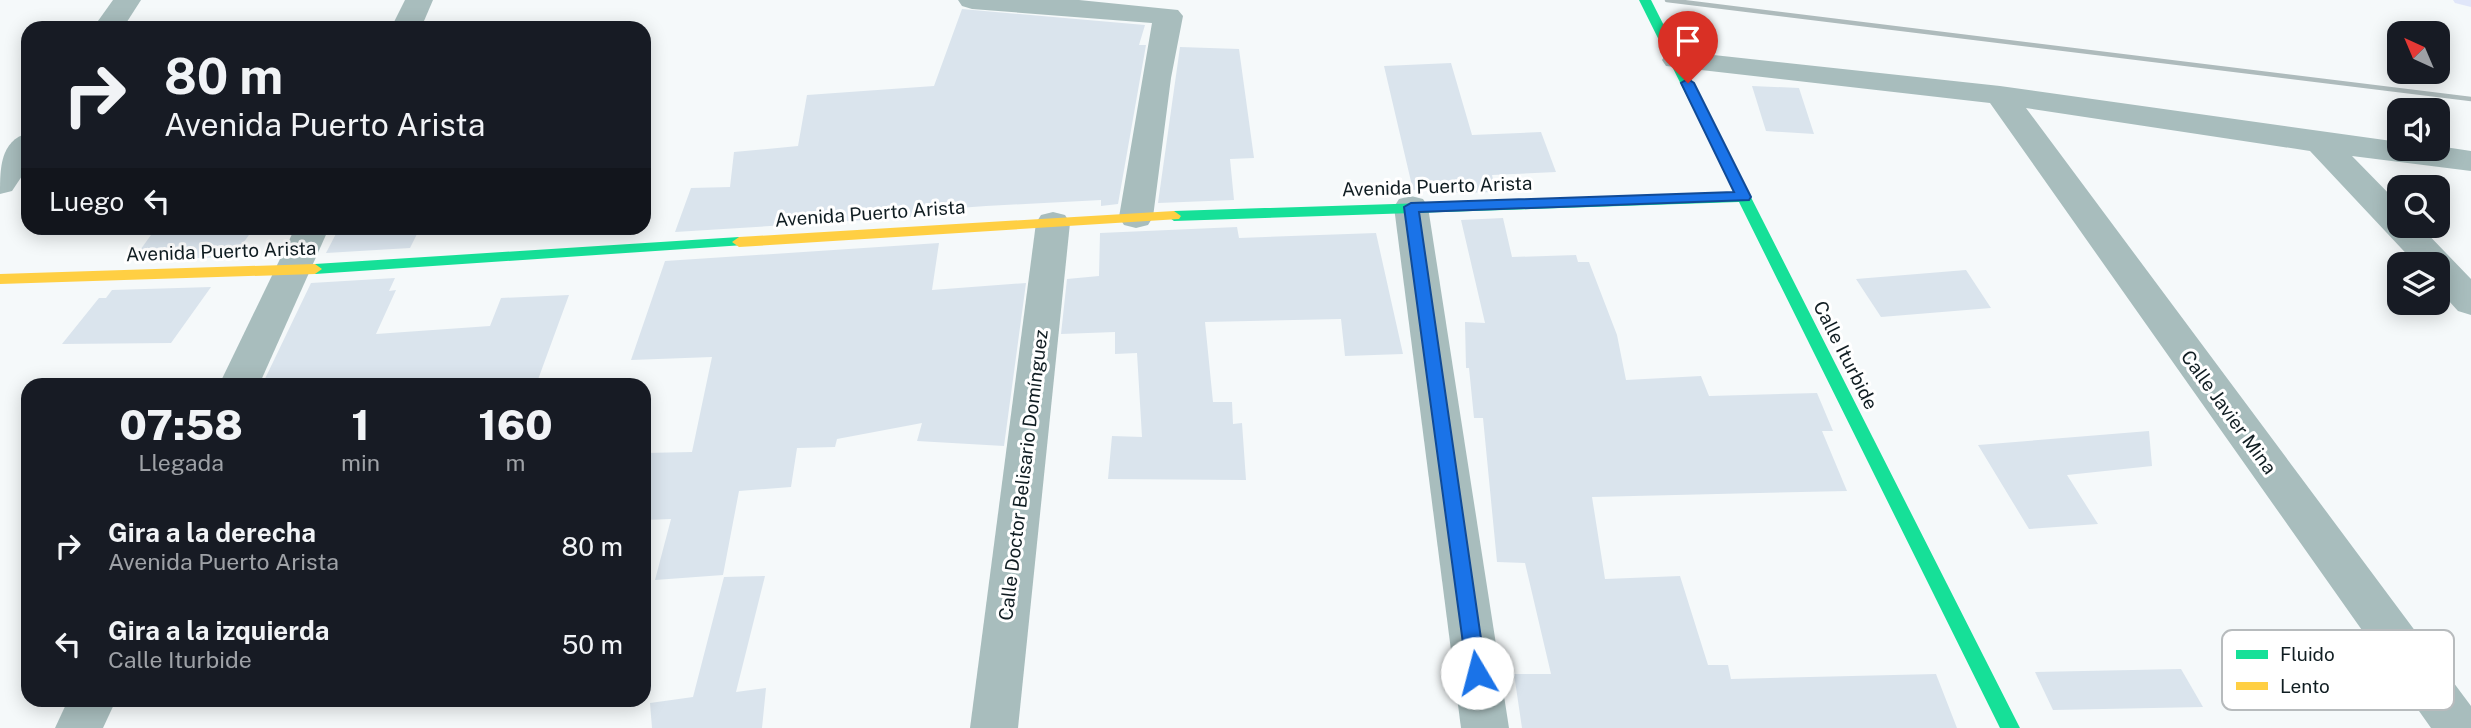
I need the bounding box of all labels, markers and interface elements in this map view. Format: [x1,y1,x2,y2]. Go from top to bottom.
pin [1658,11,1718,83]
north arrow [2387,21,2450,84]
map controls [2387,21,2450,315]
icon: arrive [1669,22,1707,60]
text: 80 m [164,47,283,105]
icon: right [49,49,140,140]
button: sound [2387,98,2450,161]
text: Avenida Puerto Arista [164,106,485,143]
street label: Avenida Puerto Arista [1341,172,1533,200]
button: search [2387,175,2450,238]
icon: left [138,182,176,220]
text: Luego [49,186,124,217]
street label: Avenida Puerto Arista [774,195,966,231]
street label: Avenida Puerto Arista [125,237,317,265]
button: layers [2387,252,2450,315]
street label: Calle Iturbide [1809,297,1883,413]
street label: Calle Doctor Belisario Domínguez [994,328,1052,622]
street label: Calle Javier Mina [2177,346,2281,478]
text: 07:58 [119,400,243,449]
text: 1 [351,400,370,449]
text: 160 [478,400,553,449]
text: Llegada [138,449,224,476]
text: min [341,449,380,476]
text: m [506,449,525,476]
text: Gira a la derecha [108,517,316,548]
icon: right [49,527,87,565]
text: 80 m [562,531,623,562]
text: Avenida Puerto Arista [108,548,339,575]
text: Gira a la izquierda [108,615,330,646]
icon: left [49,625,87,663]
text: 50 m [562,629,623,660]
legend [2222,630,2454,710]
position arrow [1440,636,1514,710]
text: Fluido [2280,643,2335,665]
text: Calle Iturbide [108,646,252,673]
text: Lento [2280,675,2330,697]

